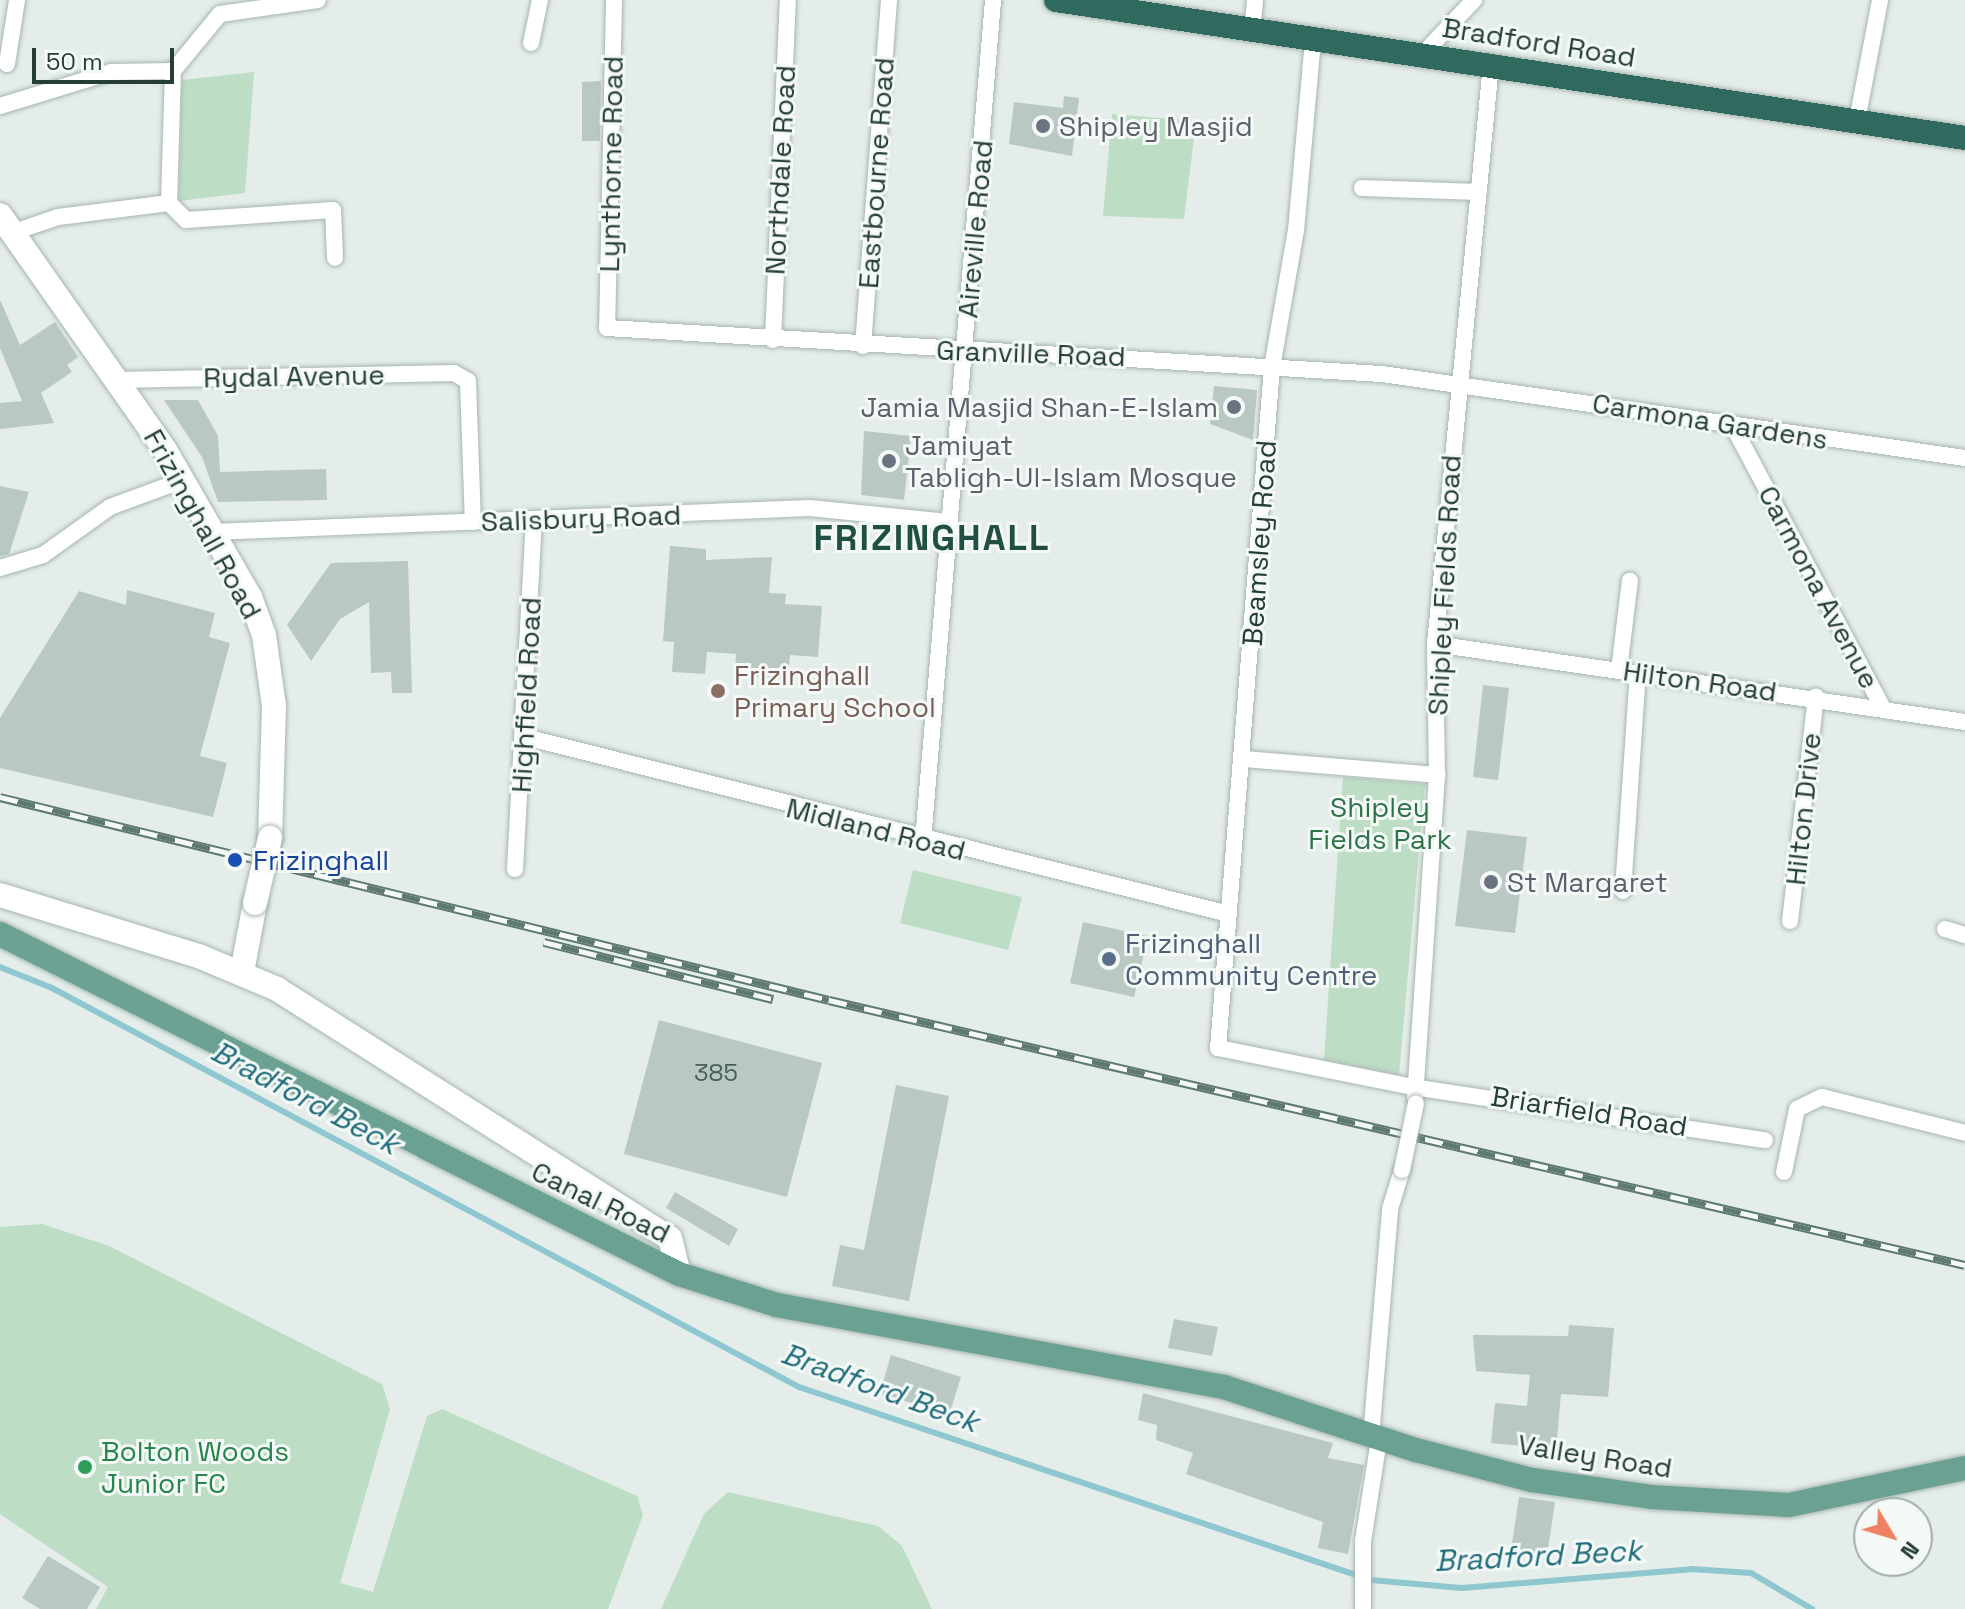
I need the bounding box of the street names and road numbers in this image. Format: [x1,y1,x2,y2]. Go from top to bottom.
street label: Bradford Road [1440,10,1638,74]
street label: Lynthorne Road [592,55,630,273]
street label: Eastbourne Road [851,56,901,290]
street label: Northdale Road [758,64,802,276]
street label: Aireville Road [950,139,1000,319]
street label: Granville Road [936,333,1126,373]
street label: Rydal Avenue [203,358,385,394]
street label: Carmona Gardens [1590,386,1830,456]
street label: Frizinghall Road [137,423,269,625]
street label: Beamsley Road [1235,439,1283,647]
street label: Shipley Fields Road [1420,454,1468,716]
street label: Carmona Avenue [1751,480,1887,694]
street label: Salisbury Road [480,498,682,538]
street label: Highfield Road [504,596,548,794]
street label: Hilton Road [1621,654,1779,708]
street label: Hilton Drive [1778,731,1828,887]
street label: Midland Road [783,791,969,867]
street label: Briarfield Road [1488,1079,1690,1143]
street label: Canal Road [526,1154,676,1250]
street label: Valley Road [1515,1427,1675,1485]

